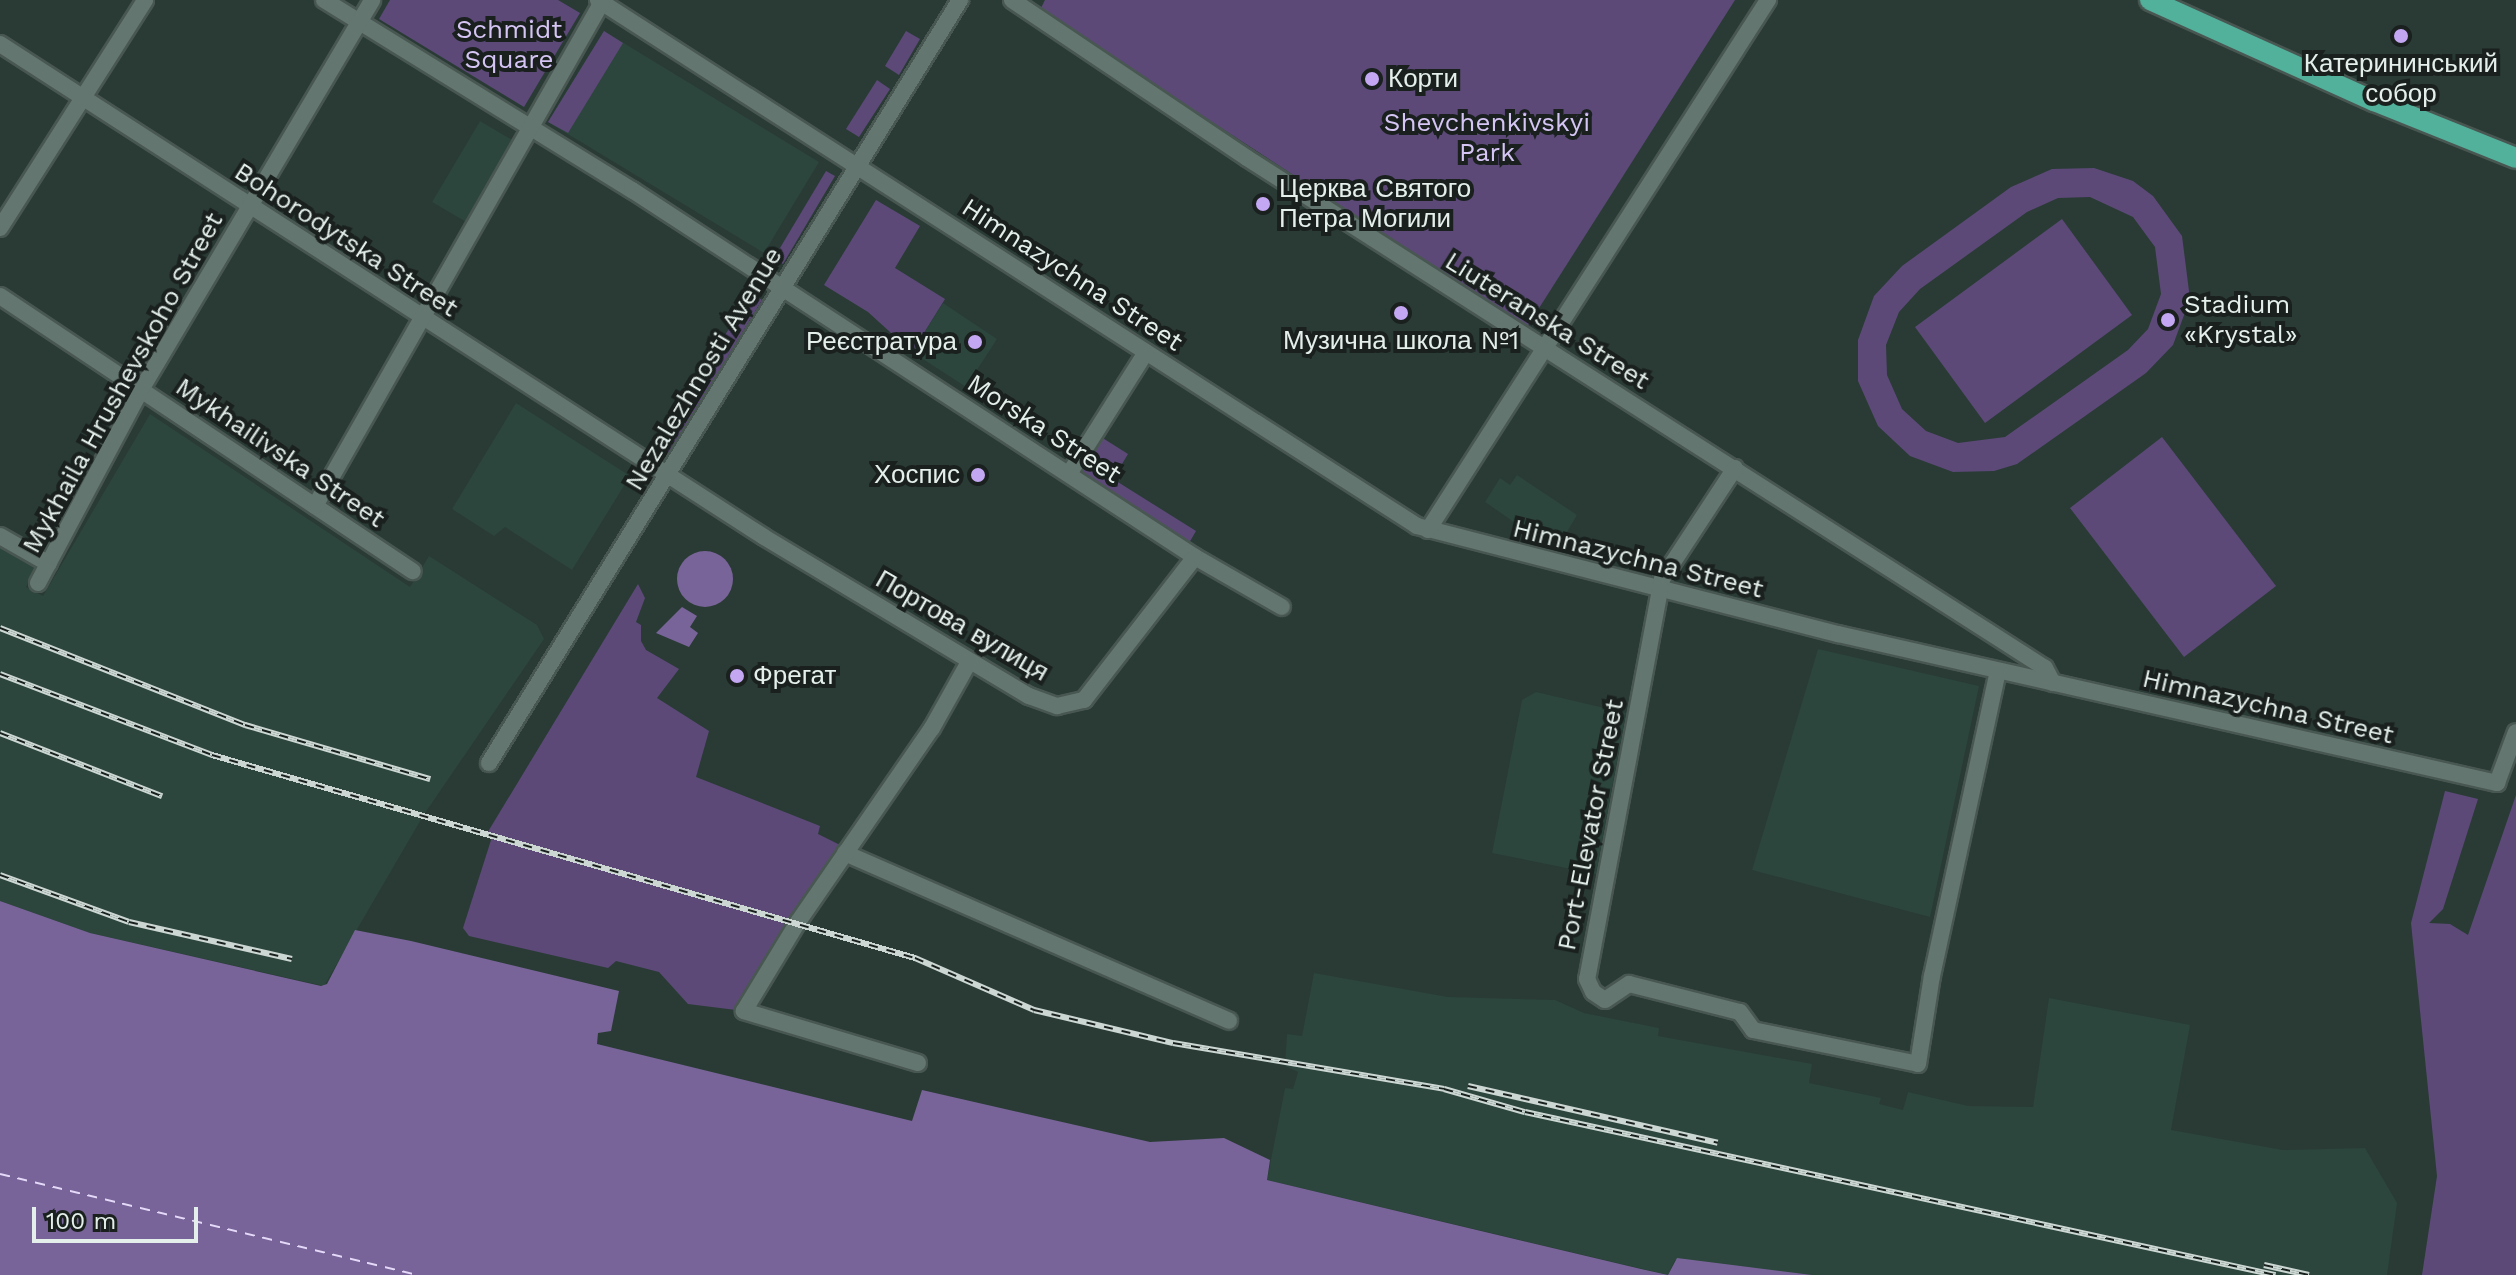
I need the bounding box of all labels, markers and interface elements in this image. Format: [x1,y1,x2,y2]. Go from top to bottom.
park label: Schmidt Square [456,14,562,76]
marker: Катерининський собор [2392,27,2410,45]
place label: Катерининський собор [2304,48,2498,110]
place label: Корти [1388,63,1458,95]
marker: Корти [1363,70,1381,88]
park label: Shevchenkivskyi Park [1384,107,1590,168]
street label: Bohorodytska Street [228,156,464,324]
place label: Церква Святого Петра Могили [1279,173,1471,234]
street label: Himnazychna Street [956,192,1188,358]
marker: Церква Святого Петра Могили [1254,195,1272,213]
street label: Mykhaila Hrushevskoho Street [16,207,230,559]
street label: Nezalezhnosti Avenue [619,241,789,497]
street label: Liuteranska Street [1439,245,1655,397]
place label: Stadium «Krystal» [2184,289,2298,350]
marker: Музична школа №1 [1392,304,1410,322]
marker: Stadium «Krystal» [2159,311,2177,329]
place label: Музична школа №1 [1283,325,1519,357]
place label: Реєстратура [806,326,957,358]
marker: Реєстратура [964,331,986,353]
street label: Morska Street [961,368,1127,490]
street label: Mykhailivska Street [169,371,391,535]
place label: Хоспис [874,459,960,491]
marker: Хоспис [967,464,989,486]
street label: Himnazychna Street [1509,513,1767,605]
street label: Портова вулиця [870,564,1054,688]
place label: Фрегат [753,660,836,692]
street label: Himnazychna Street [2139,663,2397,751]
marker: Фрегат [728,667,746,685]
street label: Port-Elevator Street [1551,697,1631,953]
scale bar [36,1191,202,1241]
text: 100 m [46,1207,116,1235]

